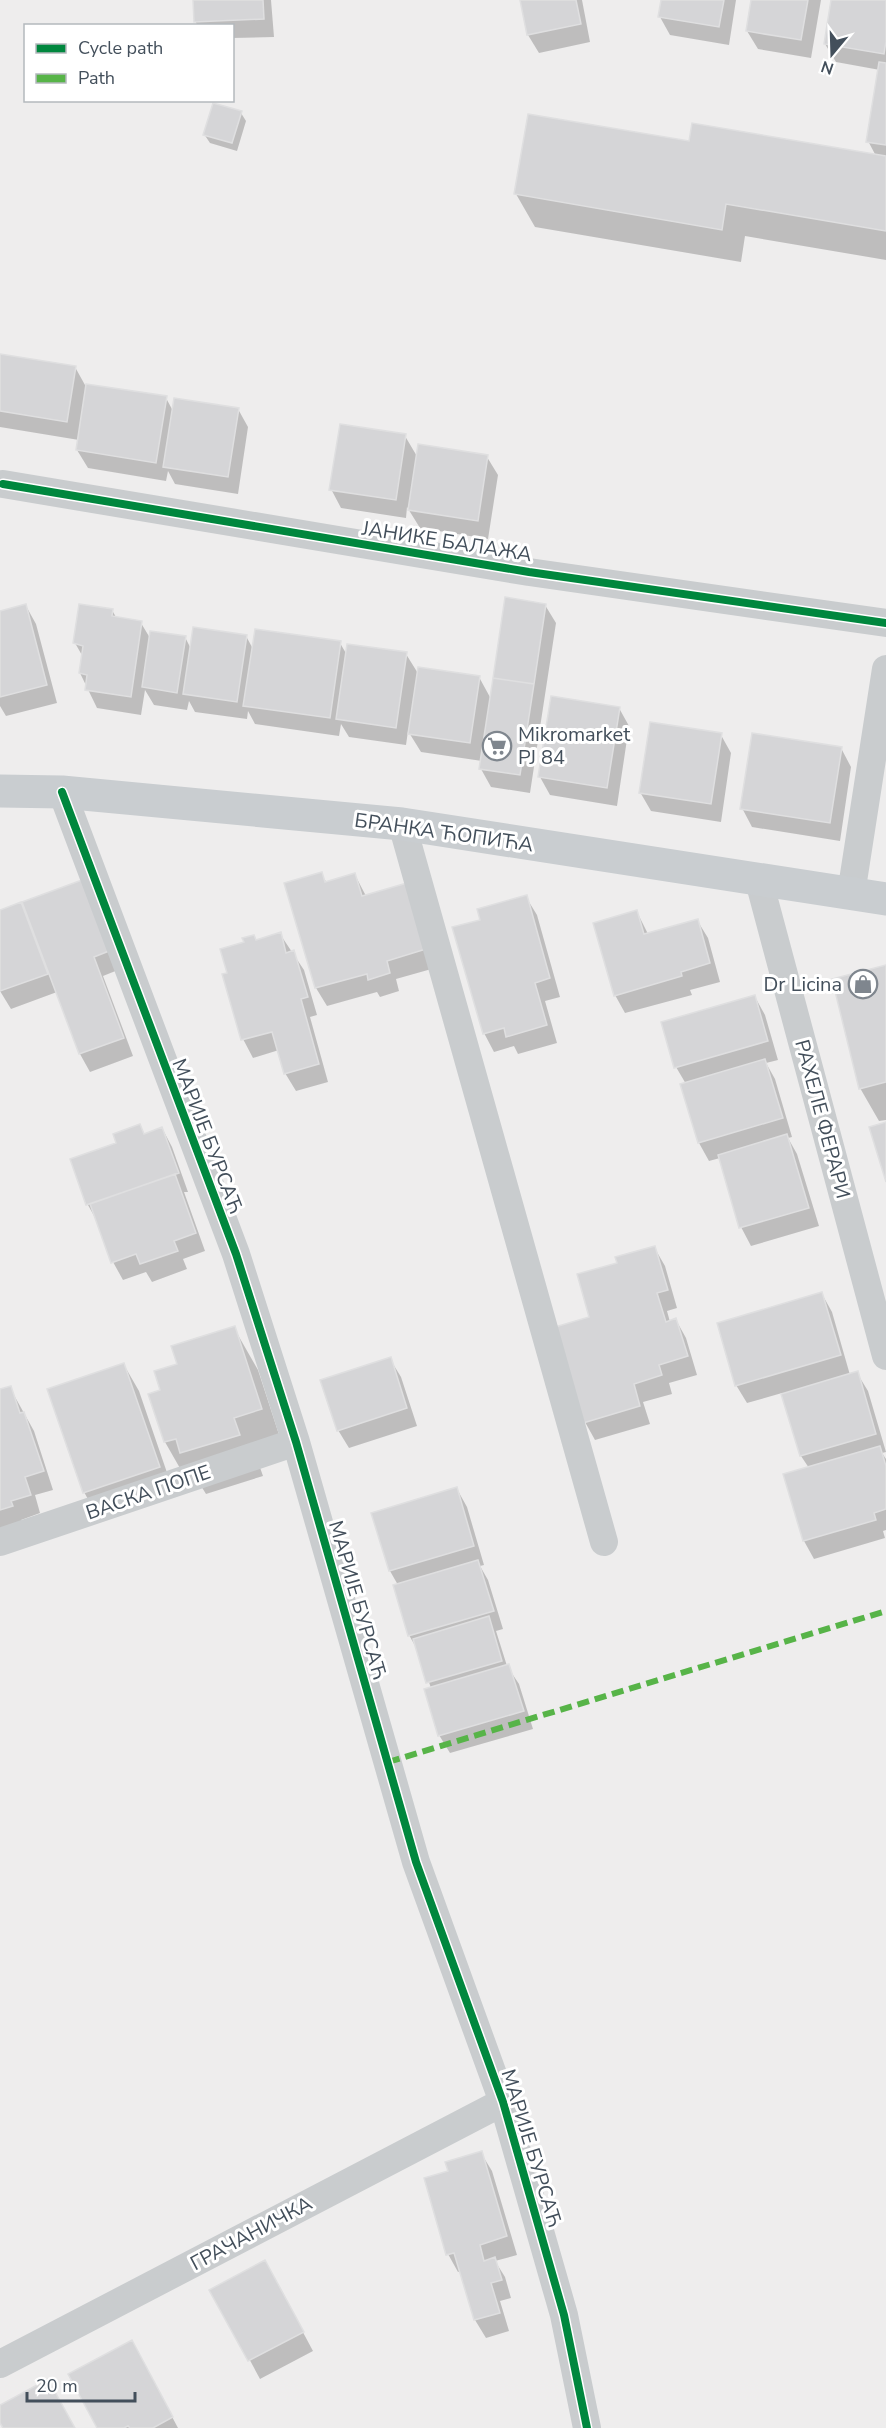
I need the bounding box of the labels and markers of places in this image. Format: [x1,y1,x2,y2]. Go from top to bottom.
place label: Mikromarket PJ 84 [518,721,631,771]
supermarket icon: Mikromarket PJ 84 [481,730,513,762]
shop icon: Dr Licina [847,968,879,1000]
place label: Dr Licina [764,971,842,998]

